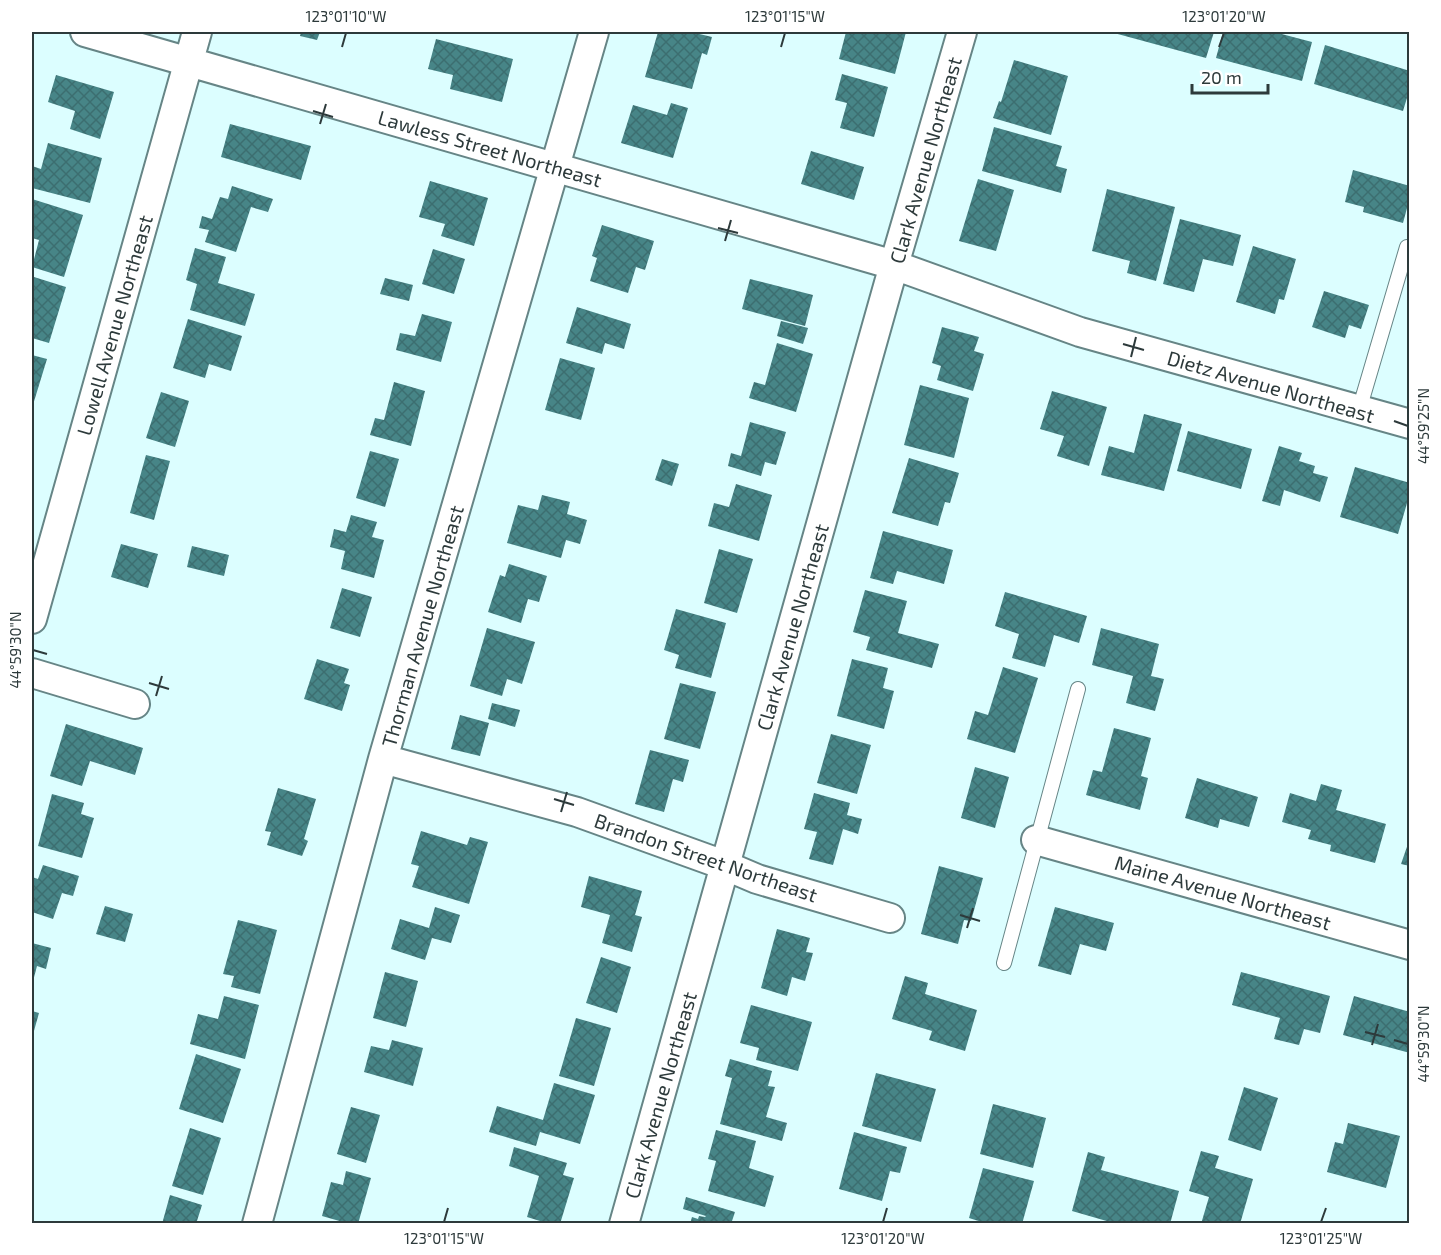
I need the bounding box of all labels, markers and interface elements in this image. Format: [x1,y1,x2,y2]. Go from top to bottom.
text: 123°01'10"W [306,7,386,25]
text: 123°01'15"W [745,7,825,25]
text: 123°01'20"W [1182,7,1266,25]
street label: Clark Avenue Northeast [884,53,966,266]
scale bar [1192,57,1268,95]
text: 20 m [1201,66,1242,88]
street label: Lawless Street Northeast [375,105,605,192]
street label: Lowell Avenue Northeast [71,212,157,438]
street label: Dietz Avenue Northeast [1165,345,1378,427]
text: 44°59'25"N [1414,388,1432,464]
street label: Thorman Avenue Northeast [376,502,468,750]
street label: Clark Avenue Northeast [751,520,833,733]
text: 44°59'30"N [6,612,24,688]
street label: Brandon Street Northeast [591,808,821,907]
street label: Maine Avenue Northeast [1112,850,1334,934]
street label: Clark Avenue Northeast [619,988,701,1201]
text: 44°59'30"N [1414,1006,1432,1082]
text: 123°01'15"W [404,1229,484,1247]
text: 123°01'20"W [841,1229,925,1247]
text: 123°01'25"W [1280,1229,1362,1247]

